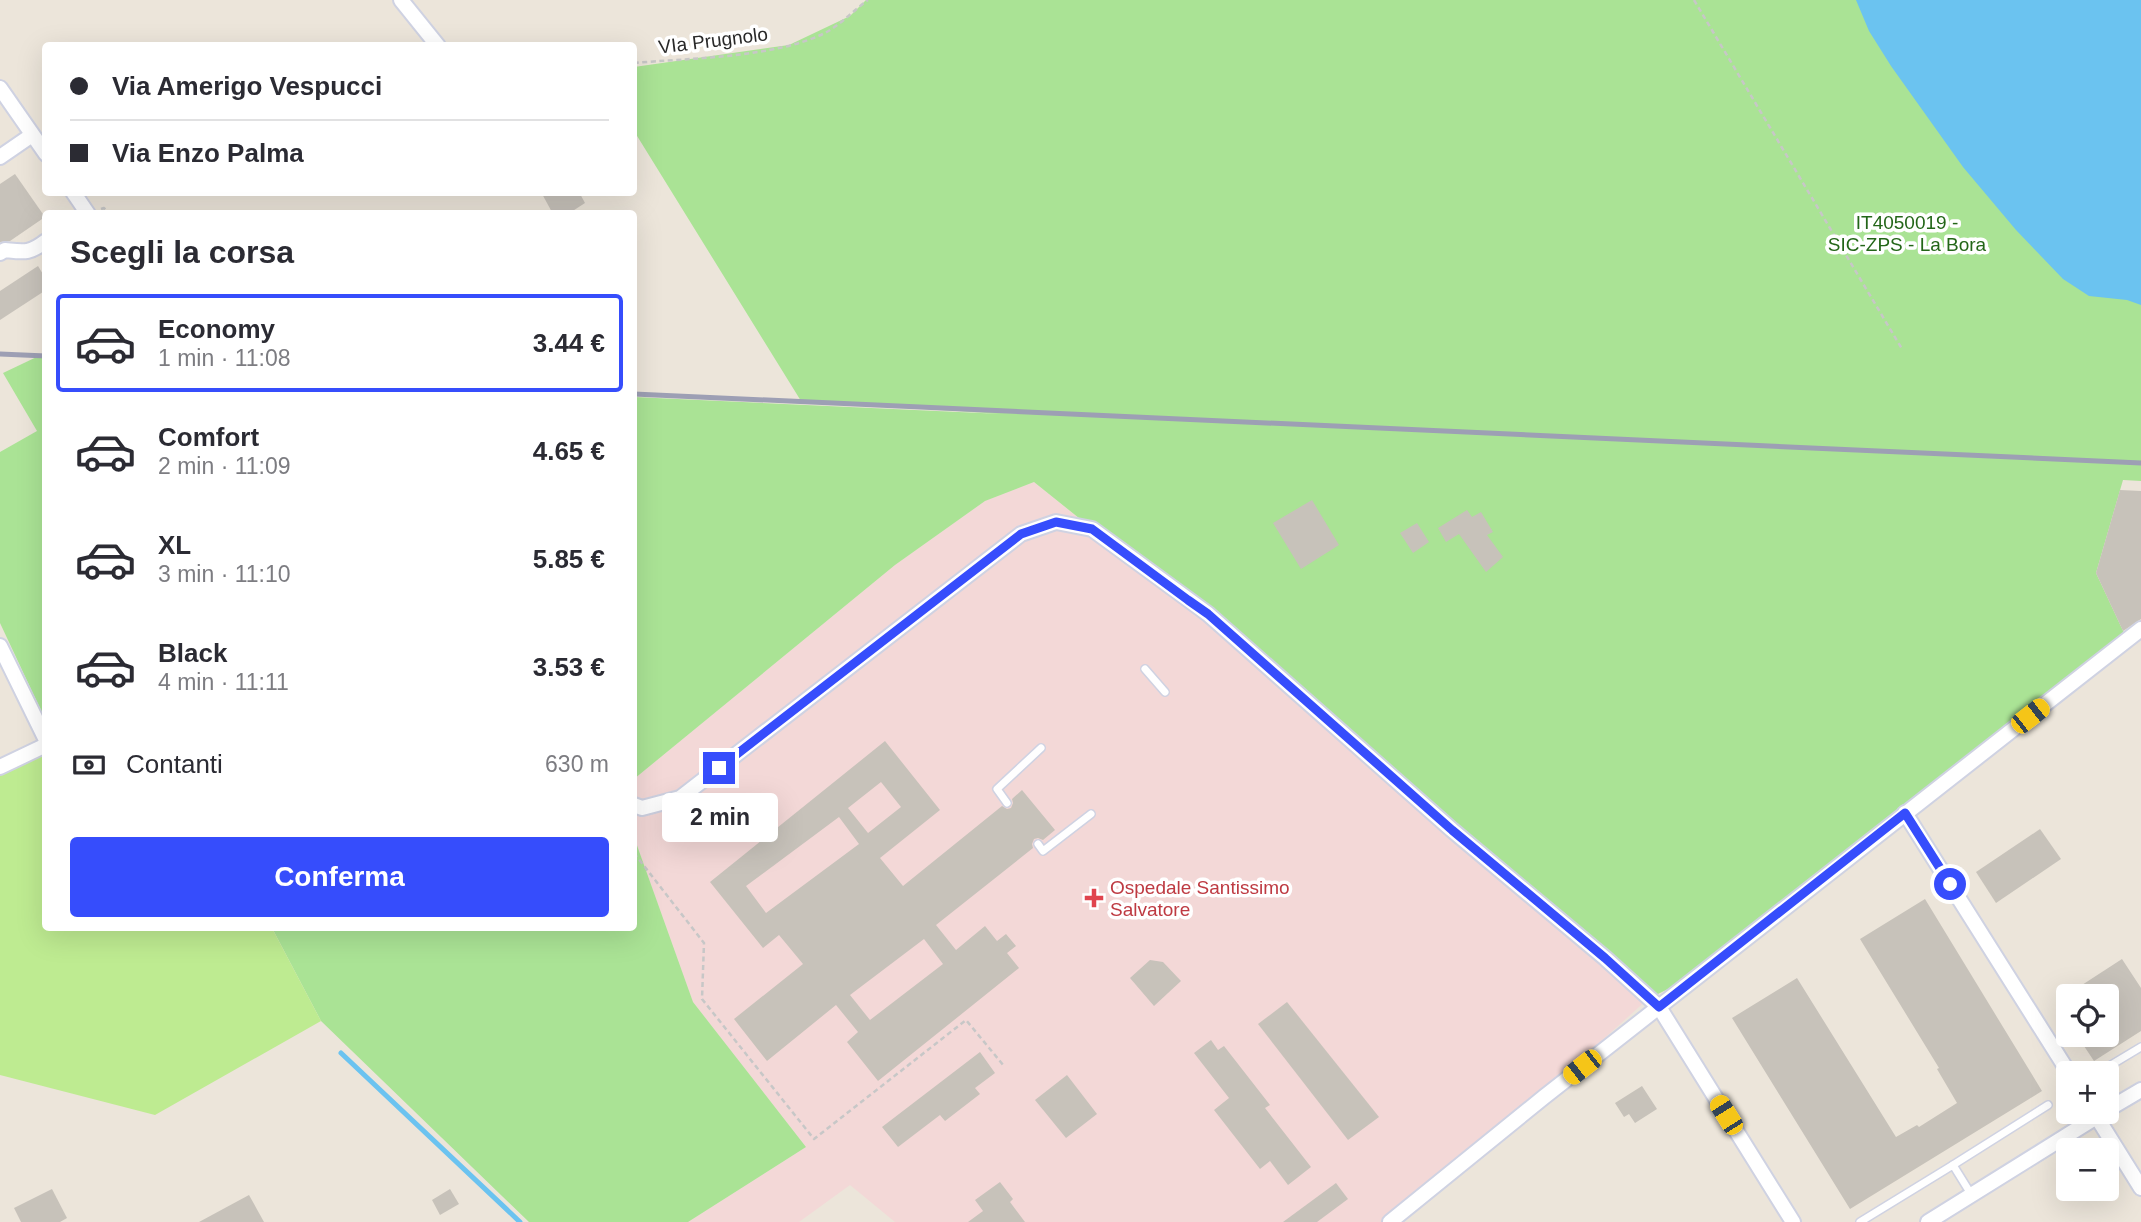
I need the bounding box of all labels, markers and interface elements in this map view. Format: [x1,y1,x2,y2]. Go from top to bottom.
street label: VIa Prugnolo [657,23,769,58]
text: Via Amerigo Vespucci [112,71,382,101]
text: Via Enzo Palma [112,138,304,168]
park label: IT4050019 - SIC-ZPS - La Bora [1828,212,1987,255]
text: Scegli la corsa [70,234,294,270]
icon: car [74,312,137,375]
text: Economy [158,314,275,344]
text: 3.44 € [533,328,605,358]
text: 1 min · 11:08 [158,345,291,371]
icon: car [74,420,137,483]
text: Comfort [158,422,259,452]
text: 4.65 € [533,436,605,466]
text: 2 min · 11:09 [158,453,291,479]
icon: car [74,528,137,591]
text: XL [158,530,191,560]
text: 5.85 € [533,544,605,574]
text: 3 min · 11:10 [158,561,291,587]
icon: car [74,636,137,699]
text: Black [158,638,227,668]
text: 3.53 € [533,652,605,682]
text: 4 min · 11:11 [158,669,289,695]
car [2007,695,2054,737]
icon: cash [70,746,108,784]
text: Contanti [126,749,223,779]
text: 630 m [545,751,609,777]
route end [703,752,735,784]
callout: 2 min [661,792,777,842]
text: 2 min [690,804,750,830]
button: Conferma [70,837,609,917]
route start [1934,868,1966,900]
place label: Ospedale Santissimo Salvatore [1110,877,1290,920]
marker: Ospedale Santissimo Salvatore [1084,888,1104,908]
map controls [2056,984,2119,1201]
button: locate [2056,984,2119,1047]
car [1559,1046,1606,1088]
button: + [2056,1061,2119,1124]
car [1706,1092,1747,1138]
button: − [2056,1138,2119,1201]

